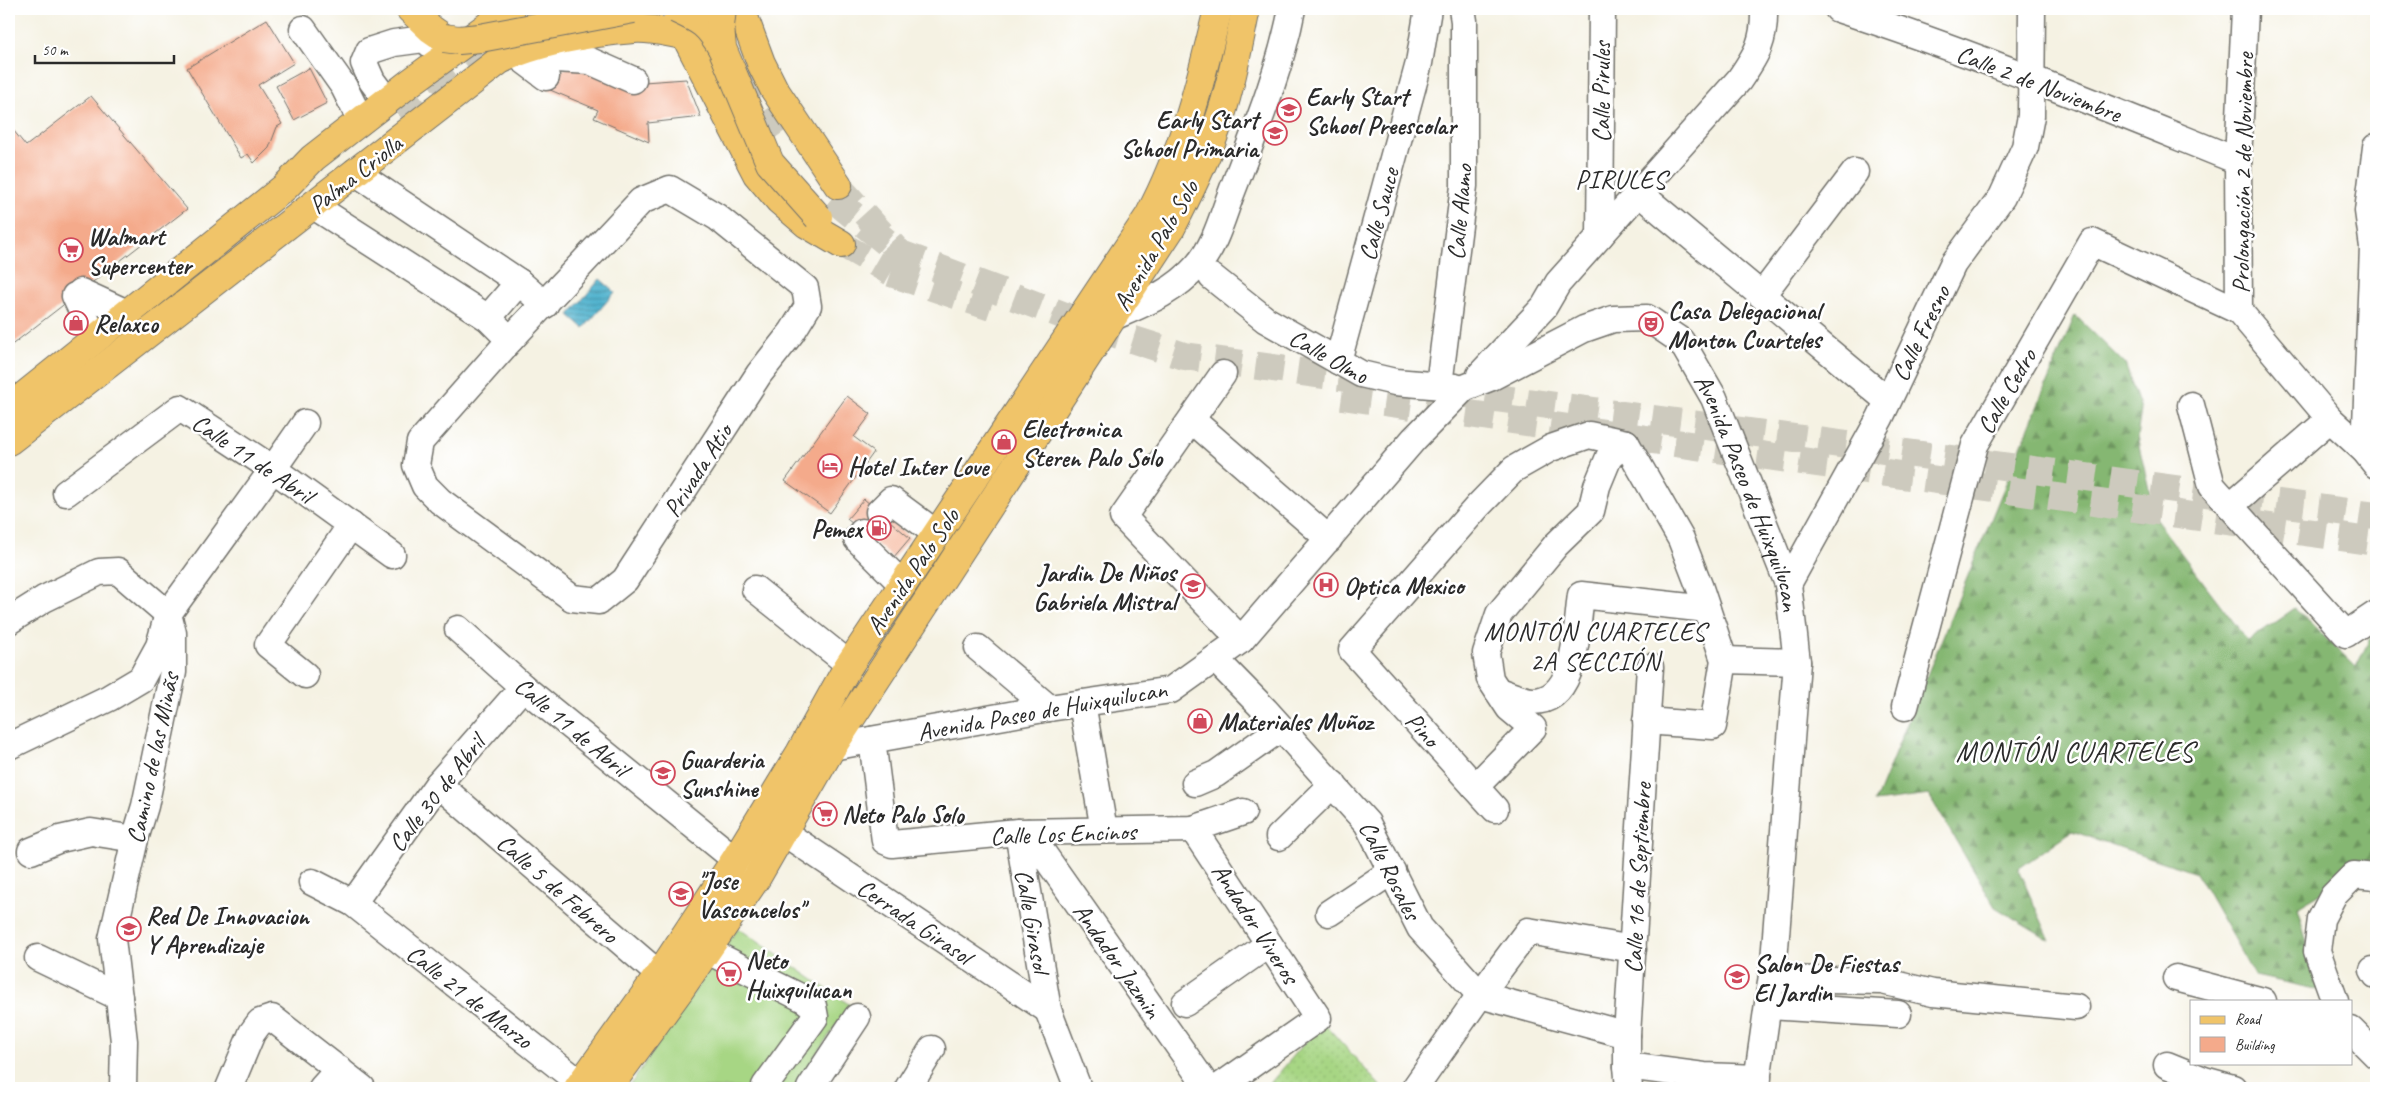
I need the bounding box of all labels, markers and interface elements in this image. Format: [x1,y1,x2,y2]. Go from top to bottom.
scale bar [35,32,174,64]
street label: Calle 2 de Noviembre [1952,38,2127,131]
street label: Calle Pirules [1586,39,1618,143]
text: 50 m [42,41,69,60]
street label: Prolongación 2 de Noviembre [2225,51,2261,294]
place label: Early Start School Preescolar [1306,81,1459,142]
school or university icon: Early Start School Preescolar [1276,97,1302,123]
place label: Early Start School Primaria [1120,104,1262,165]
school or university icon: Early Start School Primaria [1262,120,1288,146]
street label: Palma Criolla [302,127,410,221]
street label: Calle Alamo [1440,162,1480,261]
street label: Calle Sauce [1351,163,1407,264]
district label: PIRULES [1575,163,1671,196]
street label: Avenida Palo Solo [1106,173,1207,317]
place label: Walmart Supercenter [88,221,194,282]
supermarket icon: Walmart Supercenter [58,237,84,263]
street label: Calle Fresno [1884,279,1958,387]
place label: Casa Delegacional Monton Cuarteles [1668,295,1825,356]
place label: Relaxco [94,308,160,340]
shop icon: Relaxco [63,310,89,336]
theatre icon: Casa Delegacional Monton Cuarteles [1638,311,1664,337]
street label: Calle Olmo [1283,322,1371,392]
street label: Calle Cedro [1970,342,2045,440]
street label: Avenida Paseo de Huixquilucan [1686,368,1806,614]
street label: Calle 11 de Abril [186,407,323,514]
place label: Electronica Steren Palo Solo [1022,413,1164,474]
street label: Privada Atio [656,415,741,523]
shop icon: Electronica Steren Palo Solo [991,429,1017,455]
place label: Hotel Inter Love [848,451,990,483]
hotel icon: Hotel Inter Love [817,453,843,479]
street label: Avenida Palo Solo [859,501,967,641]
place label: Pemex [811,513,864,545]
fuel station icon: Pemex [866,515,892,541]
place label: Jardin De Niños Gabriela Mistral [1033,557,1181,618]
place label: Optica Mexico [1344,570,1467,602]
hospital icon: Optica Mexico [1313,572,1339,598]
school or university icon: Jardin De Niños Gabriela Mistral [1180,573,1206,599]
district label: MONTÓN CUARTELES 2A SECCIÓN [1484,615,1711,678]
street label: Camino de las Minãs [119,667,187,847]
street label: Calle 11 de Abril [508,670,639,787]
street label: Avenida Paseo de Huixquilucan [915,673,1170,749]
street label: Pino [1398,705,1449,756]
place label: Materiales Muñoz [1218,706,1375,738]
shop icon: Materiales Muñoz [1187,708,1213,734]
street label: Calle 30 de Abril [381,725,495,858]
district label: MONTÓN CUARTELES [1956,734,2199,769]
place label: Guarderia Sunshine [680,744,765,805]
school or university icon: Guarderia Sunshine [650,760,676,786]
street label: Calle 16 de Septiembre [1617,780,1659,974]
place label: Neto Palo Solo [842,799,965,831]
supermarket icon: Neto Palo Solo [812,801,838,827]
street label: Calle Los Encinos [990,815,1139,853]
street label: Calle Rosales [1351,816,1429,928]
street label: Calle 5 de Febrero [490,827,626,951]
street label: Andador Viveros [1204,857,1307,992]
place label: "Jose Vasconcelos" [698,865,809,926]
street label: Calle Girasol [1007,867,1058,980]
street label: Cerrada Girasol [851,872,982,975]
school or university icon: "Jose Vasconcelos" [668,881,694,907]
street label: Andador Jazmin [1066,897,1169,1025]
place label: Red De Innovacion Y Aprendizaje [146,900,310,961]
school or university icon: Red De Innovacion Y Aprendizaje [116,916,142,942]
street label: Calle 21 de Marzo [400,938,540,1057]
place label: Neto Huixquilucan [746,945,852,1006]
place label: Salon De Fiestas El Jardin [1754,948,1901,1009]
supermarket icon: Neto Huixquilucan [716,961,742,987]
school or university icon: Salon De Fiestas El Jardin [1724,964,1750,990]
legend [2190,1000,2352,1064]
text: Road [2235,1010,2262,1029]
text: Building [2235,1036,2275,1055]

